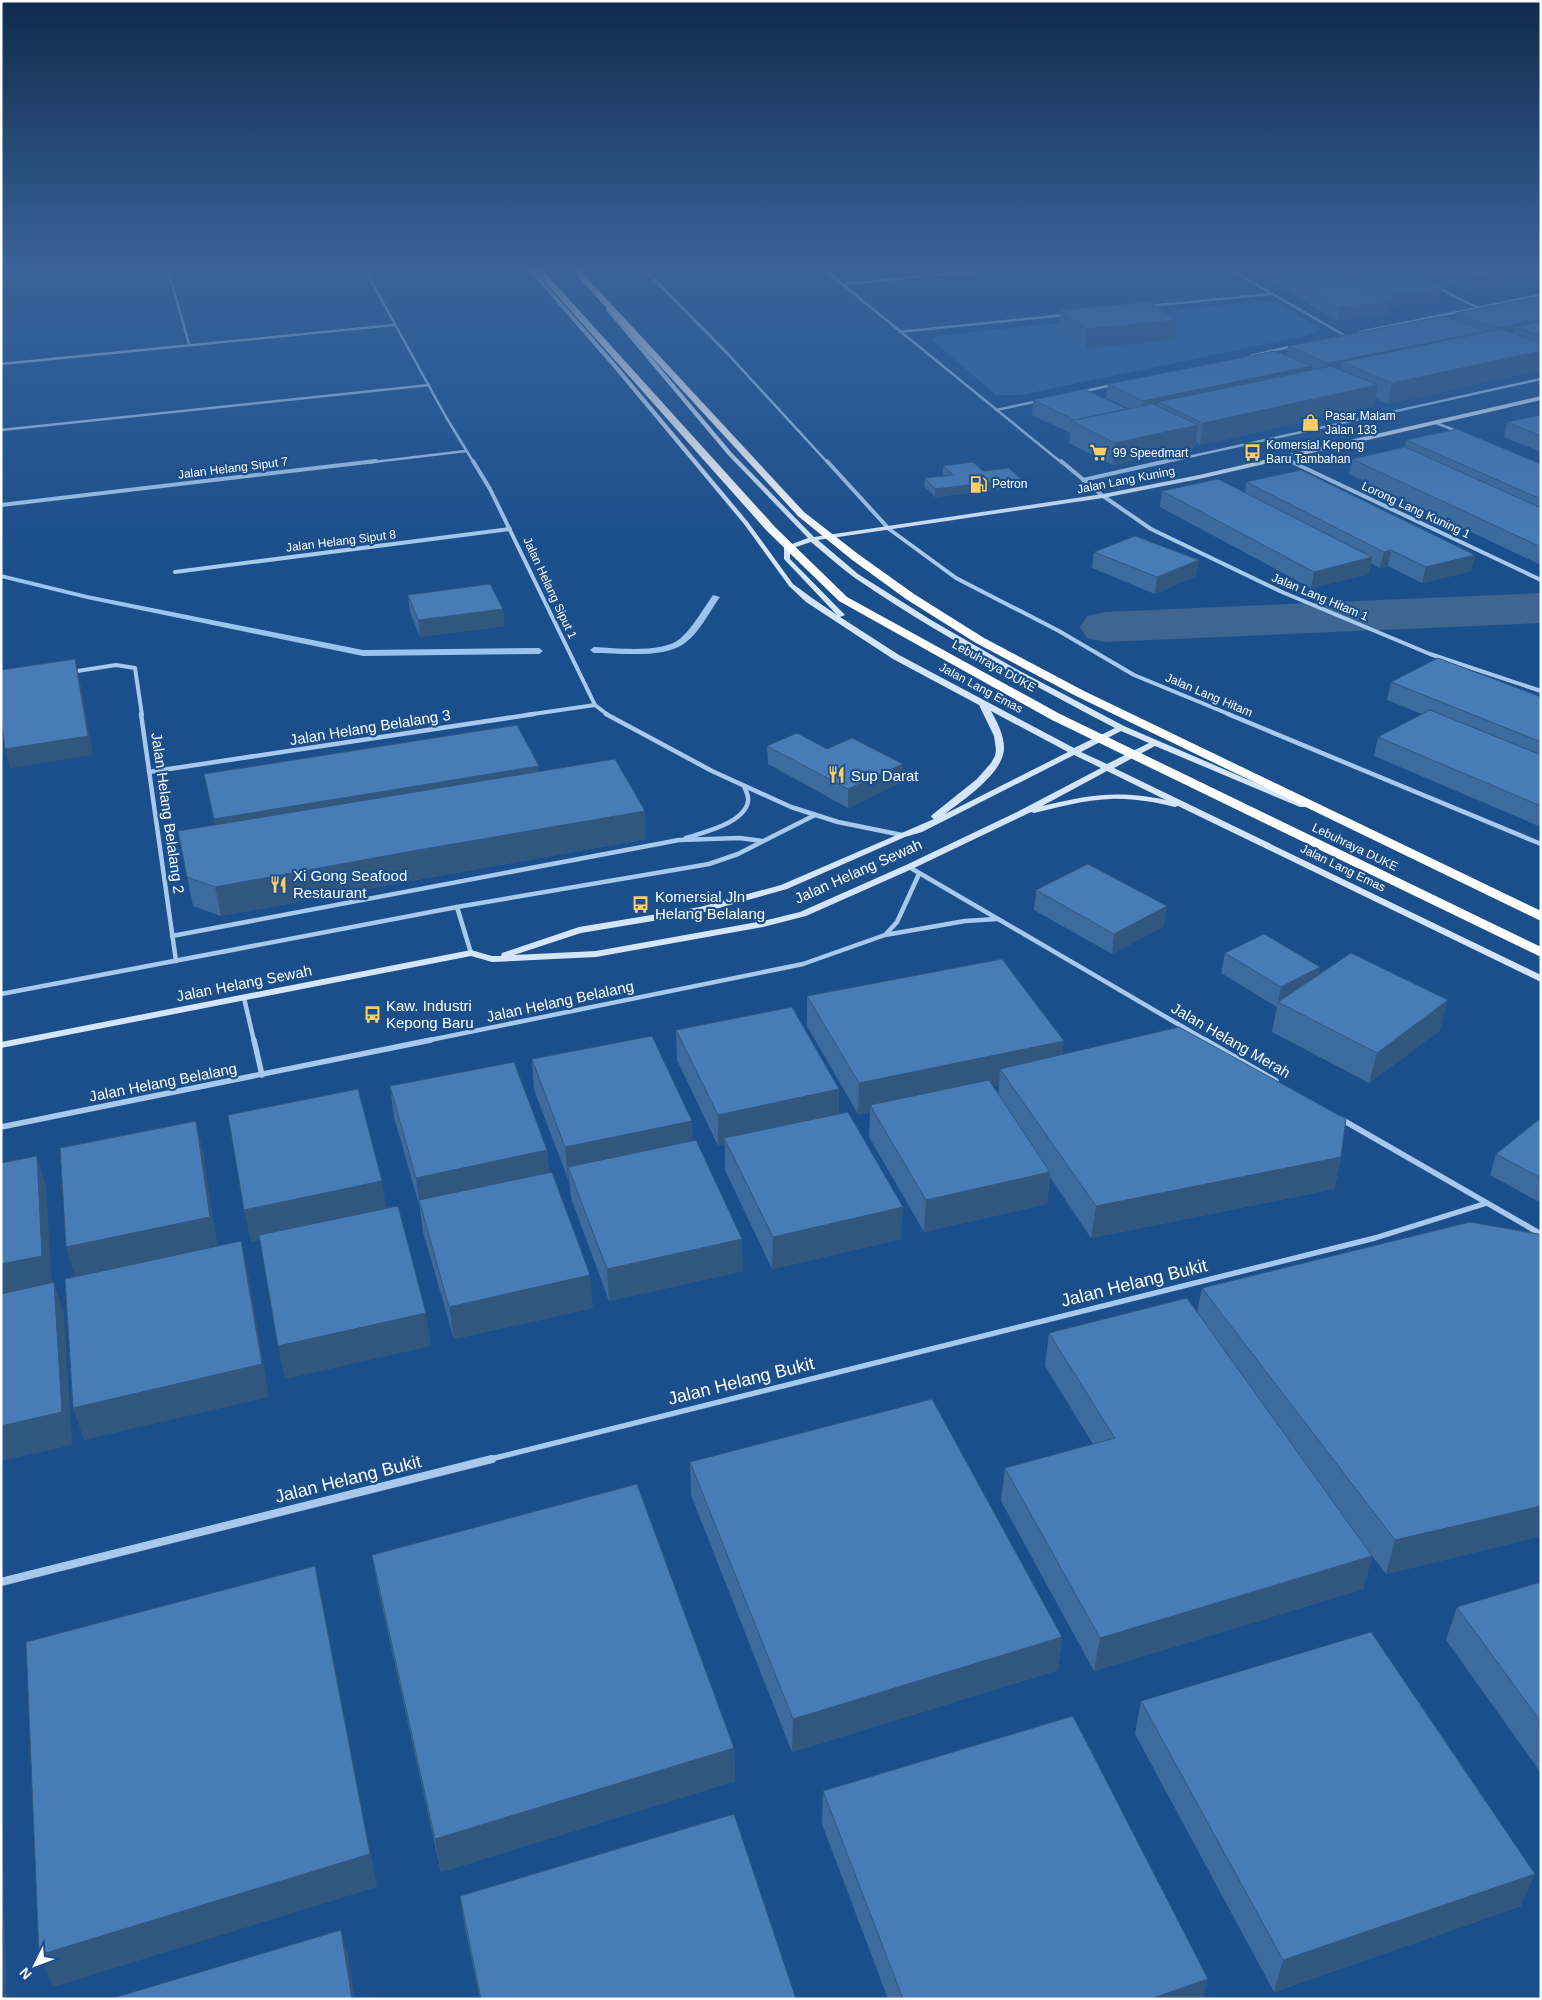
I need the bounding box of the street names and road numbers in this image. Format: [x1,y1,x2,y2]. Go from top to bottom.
street label: Jalan Helang Siput 7 [177,454,289,482]
street label: Jalan Lang Kuning [1076,464,1176,496]
street label: Lorong Lang Kuning 1 [1360,479,1473,541]
street label: Jalan Helang Siput 8 [285,527,397,555]
street label: Jalan Helang Siput 1 [520,535,580,641]
street label: Jalan Lang Hitam 1 [1270,570,1371,624]
street label: Lebuhraya DUKE [950,637,1038,695]
street label: Jalan Lang Emas [937,660,1025,716]
street label: Jalan Lang Hitam [1163,670,1255,720]
street label: Jalan Helang Belalang 3 [288,706,452,748]
street label: Jalan Helang Belalang 2 [148,731,188,895]
street label: Lebuhraya DUKE [1310,820,1400,874]
street label: Jalan Helang Sewah [792,835,924,907]
street label: Jalan Lang Emas [1298,841,1388,895]
street label: Jalan Helang Sewah [175,962,313,1004]
street label: Jalan Helang Belalang [485,977,635,1025]
street label: Jalan Helang Merah [1169,999,1293,1081]
street label: Jalan Helang Belalang [88,1059,238,1105]
street label: Jalan Helang Bukit [1059,1255,1209,1311]
street label: Jalan Helang Bukit [666,1353,816,1409]
street label: Jalan Helang Bukit [273,1451,423,1507]

